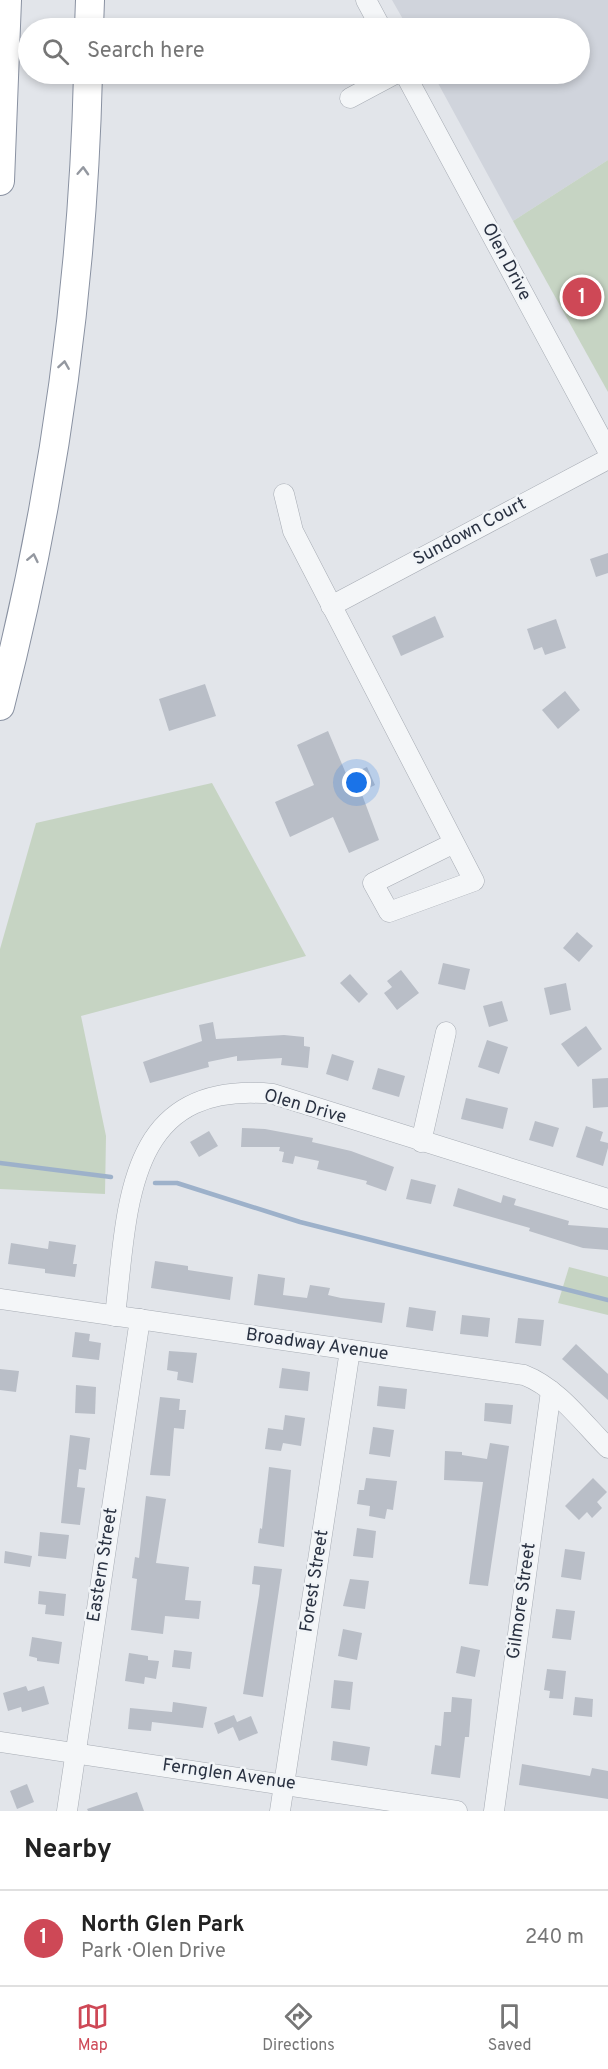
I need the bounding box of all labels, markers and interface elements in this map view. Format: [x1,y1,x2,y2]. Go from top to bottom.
search box [18,18,590,84]
icon: search [39,35,72,68]
text: Search here [87,38,205,65]
one-way arrow [77,167,90,176]
street label: Olen Drive [476,219,536,305]
pin: 1 [562,274,602,320]
one-way arrow [58,361,70,370]
street label: Sundown Court [410,493,530,571]
one-way arrow [26,553,39,563]
your location [342,768,371,797]
street label: Olen Drive [261,1084,349,1130]
street label: Broadway Avenue [244,1324,390,1366]
street label: Eastern Street [83,1506,123,1624]
street label: Forest Street [296,1528,334,1634]
street label: Gilmore Street [502,1541,542,1661]
street label: Fernglen Avenue [161,1754,297,1796]
text: Nearby [24,1834,112,1867]
text: North Glen Park [81,1912,245,1939]
text: 1 [40,1925,48,1951]
text: 240 m [525,1925,584,1951]
text: Park · Olen Drive [81,1939,226,1965]
tab: Map [76,2000,109,2056]
tab: Directions [262,2000,335,2056]
tab: Saved [488,2000,532,2056]

